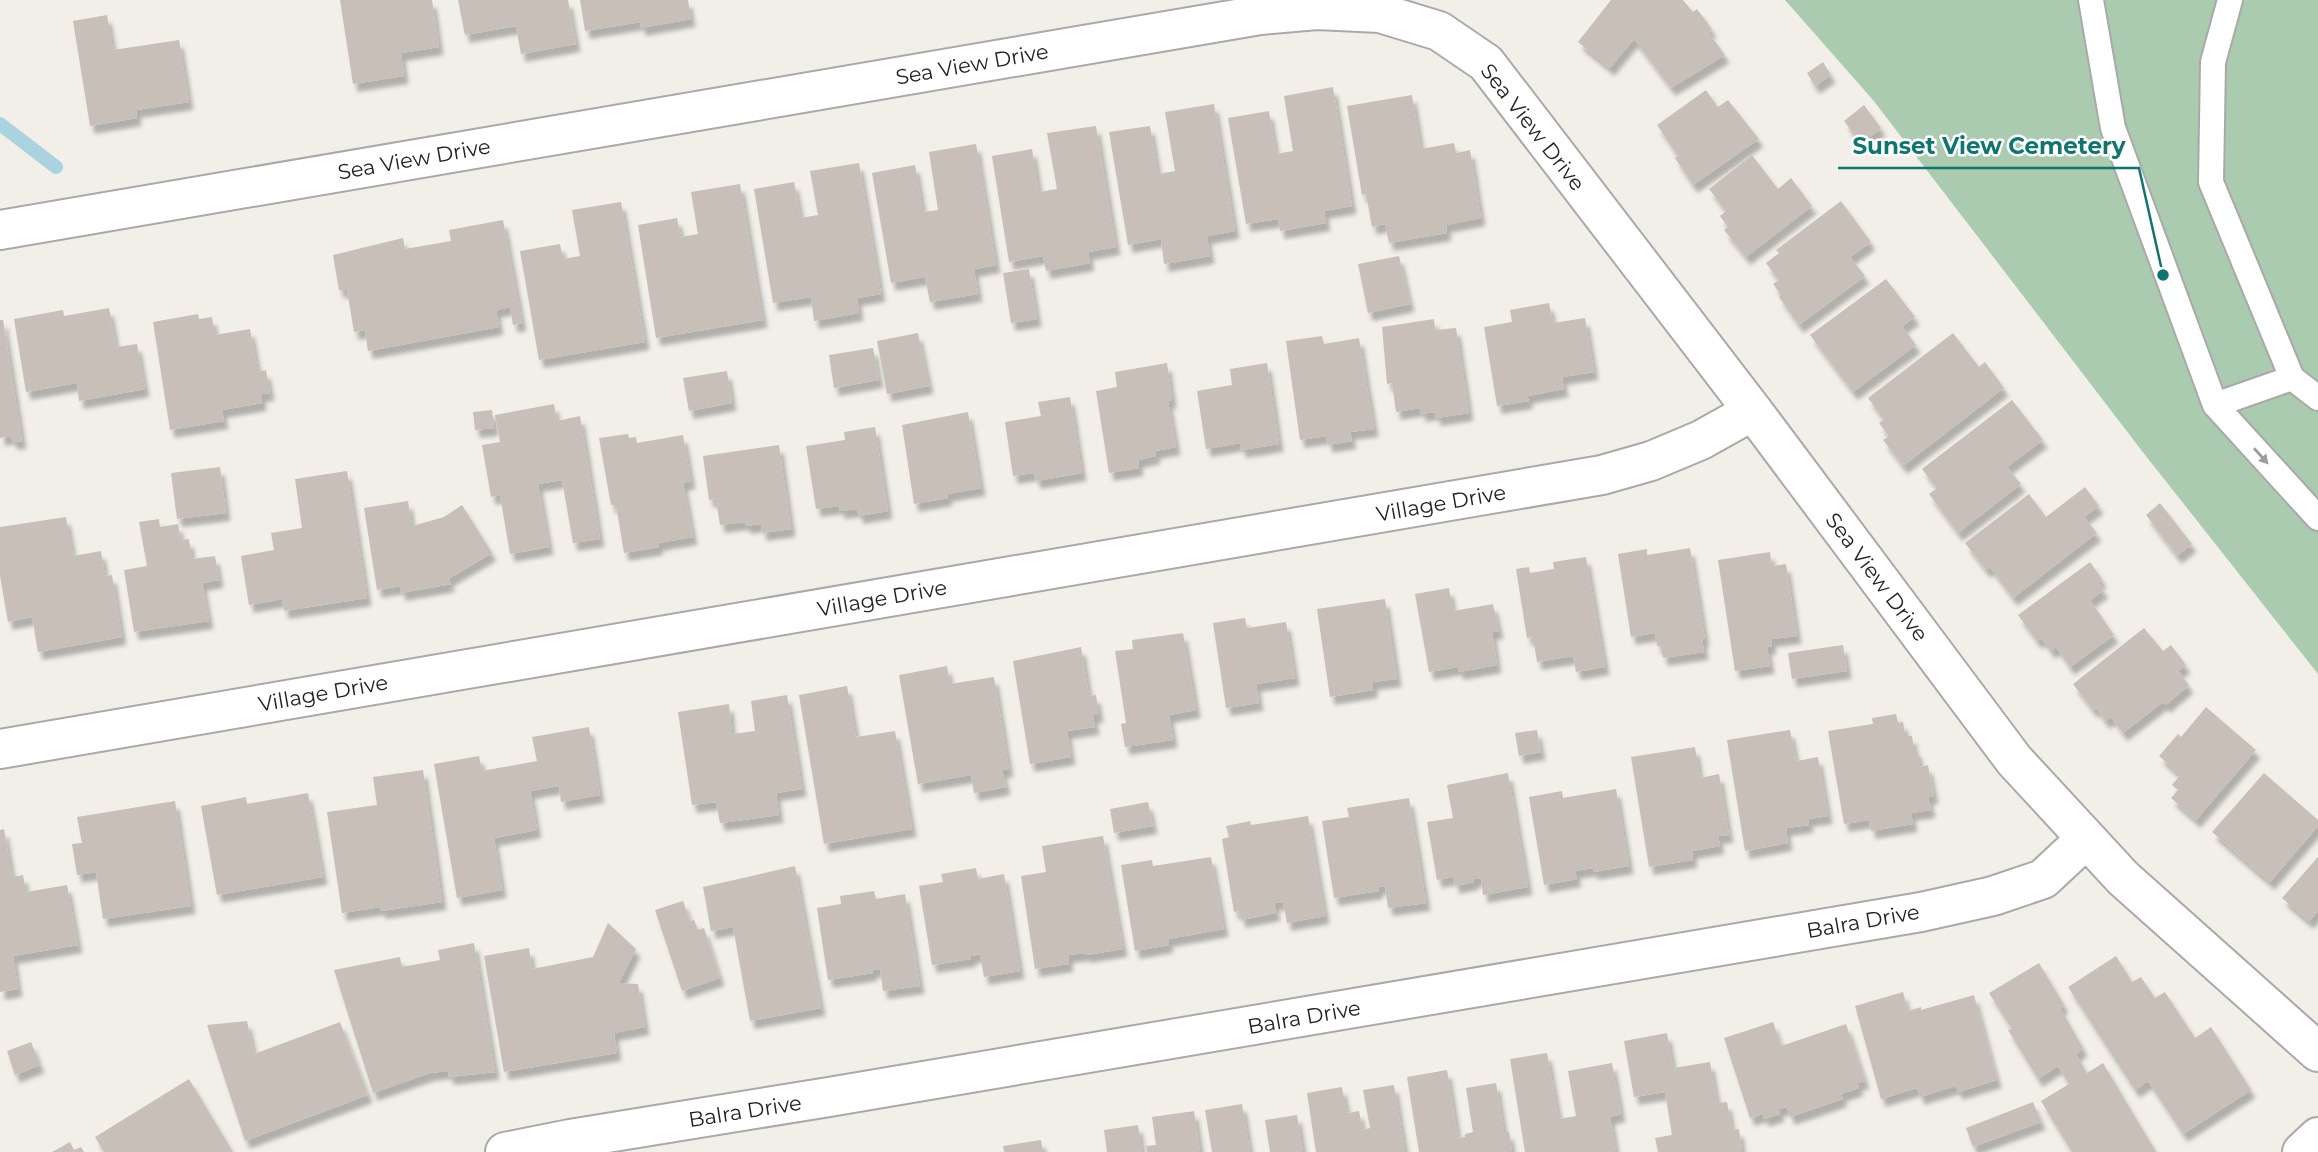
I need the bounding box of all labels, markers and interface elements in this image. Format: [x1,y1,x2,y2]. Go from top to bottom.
street label: Sea View Drive [894,38,1050,90]
street label: Sea View Drive [1476,58,1590,196]
callout: Sunset View Cemetery [1838,124,2139,168]
text: Sunset View Cemetery [1852,132,2126,160]
street label: Sea View Drive [336,133,492,185]
one-way arrow [2253,447,2268,464]
street label: Village Drive [1374,479,1508,527]
street label: Sea View Drive [1821,508,1933,646]
street label: Village Drive [815,574,949,622]
street label: Village Drive [256,669,390,717]
street label: Balra Drive [1805,899,1921,943]
street label: Balra Drive [1246,995,1362,1039]
street label: Balra Drive [687,1090,803,1132]

